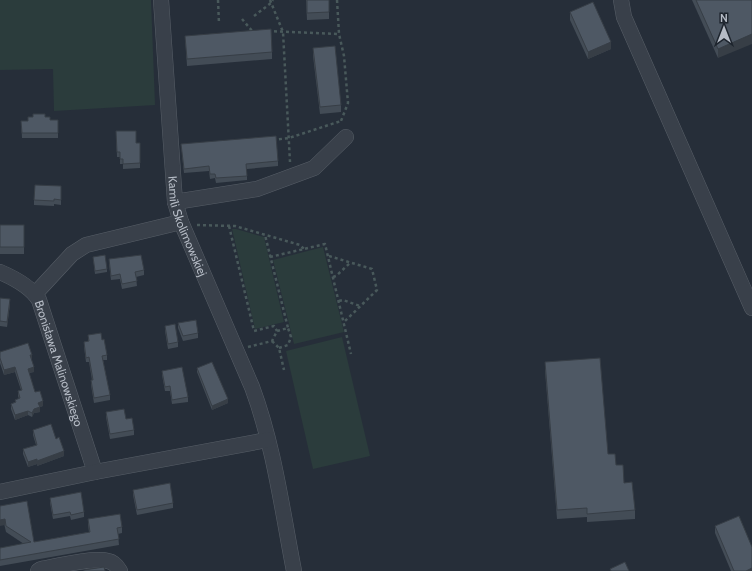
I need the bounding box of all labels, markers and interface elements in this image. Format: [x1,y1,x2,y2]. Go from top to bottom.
north arrow [704,8,744,48]
text: N [720,11,728,25]
street label: Kamili Skolimowskiej [166,175,211,278]
street label: Bronisława Malinowskiego [32,298,87,428]

